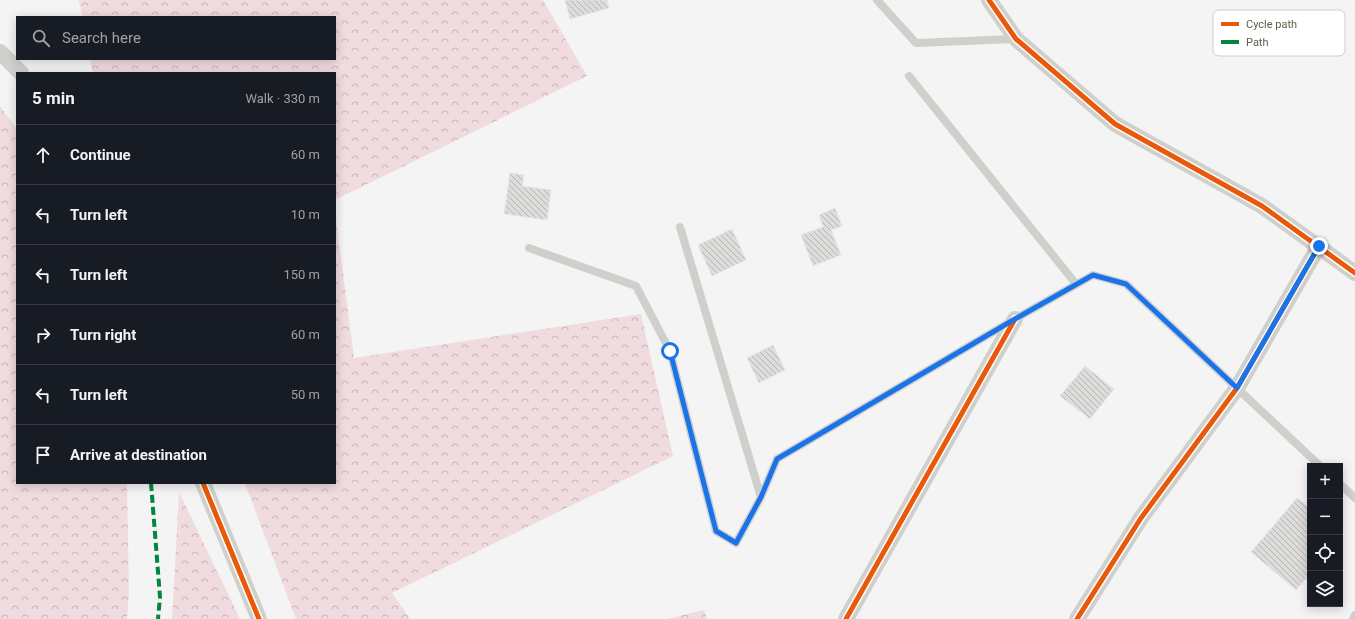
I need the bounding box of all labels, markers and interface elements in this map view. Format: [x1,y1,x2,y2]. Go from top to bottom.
legend [1213,10,1345,56]
search box [16,16,336,60]
text: Cycle path [1246,18,1297,31]
icon: search [30,27,52,49]
text: Search here [62,29,141,47]
text: Path [1246,36,1269,49]
text: 5 min [32,88,75,108]
text: Walk · 330 m [245,91,320,106]
icon: ahead [32,144,54,166]
text: Continue [70,146,131,164]
text: 60 m [291,147,320,162]
icon: left [32,204,54,226]
text: Turn left [70,206,127,224]
text: 10 m [291,207,320,222]
route end [1310,237,1328,255]
icon: left [32,264,54,286]
text: Turn left [70,266,127,284]
text: 150 m [283,267,320,282]
icon: right [32,324,54,346]
text: Turn right [70,326,136,344]
text: 60 m [291,327,320,342]
route start [661,342,679,360]
icon: left [32,384,54,406]
text: Turn left [70,386,127,404]
text: 50 m [291,387,320,402]
icon: arrive [32,444,54,466]
text: Arrive at destination [70,446,207,464]
map controls [1307,463,1343,607]
button: + [1307,463,1343,499]
button: − [1307,499,1343,535]
button: locate [1307,535,1343,571]
button: layers [1307,571,1343,607]

